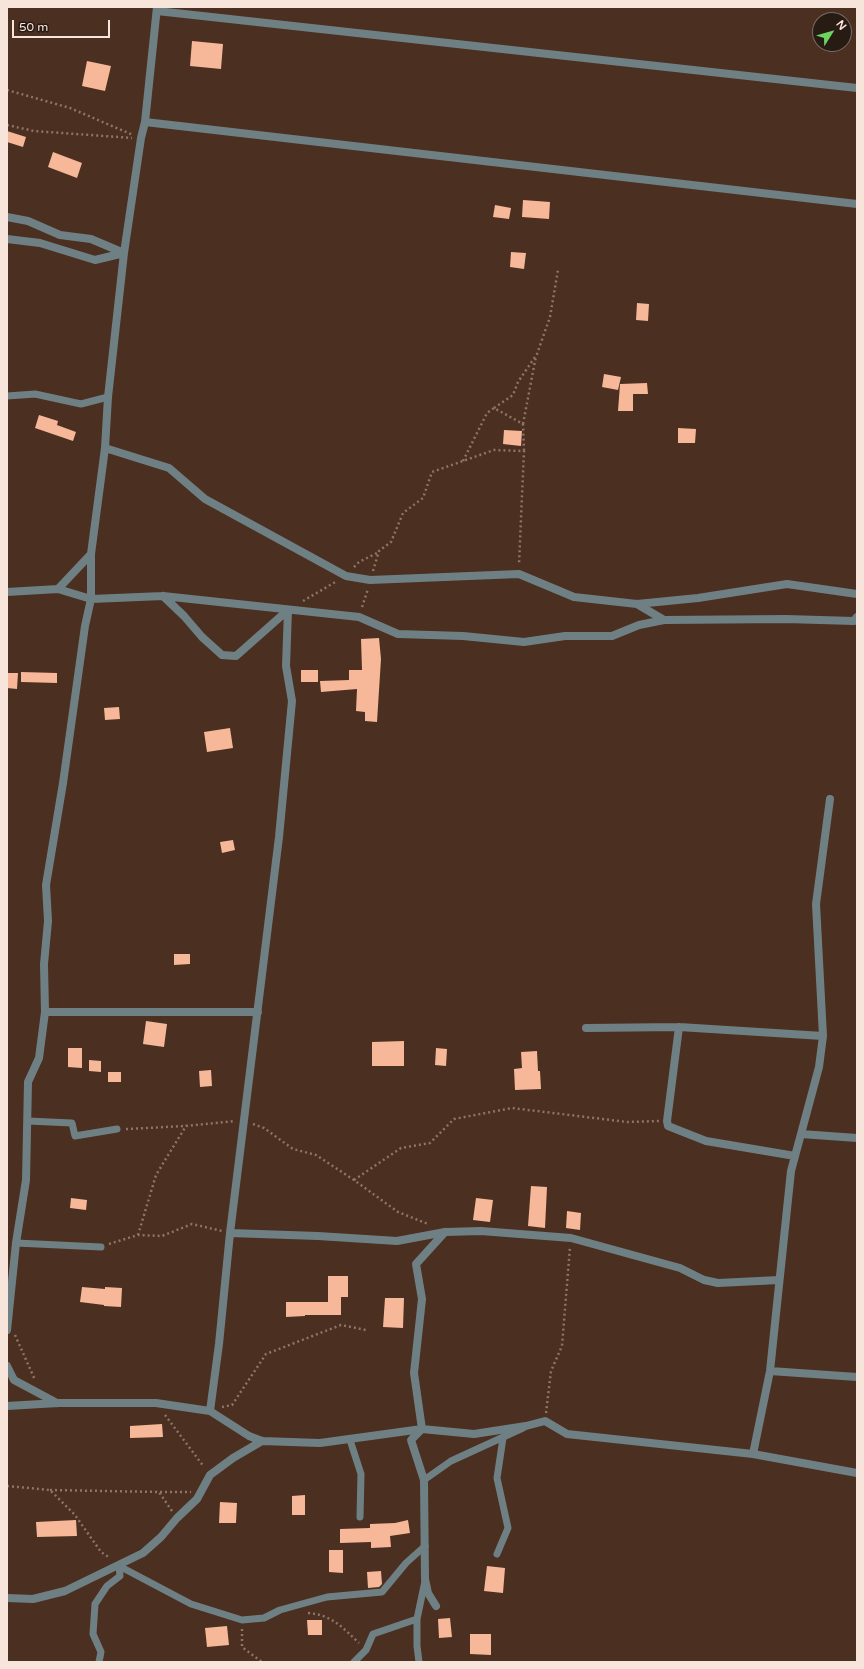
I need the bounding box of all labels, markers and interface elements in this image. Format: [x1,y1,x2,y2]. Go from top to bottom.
scale bar [14,12,112,38]
north arrow [812,12,852,52]
text: N [833,18,849,33]
text: 50 m [19,20,48,34]

